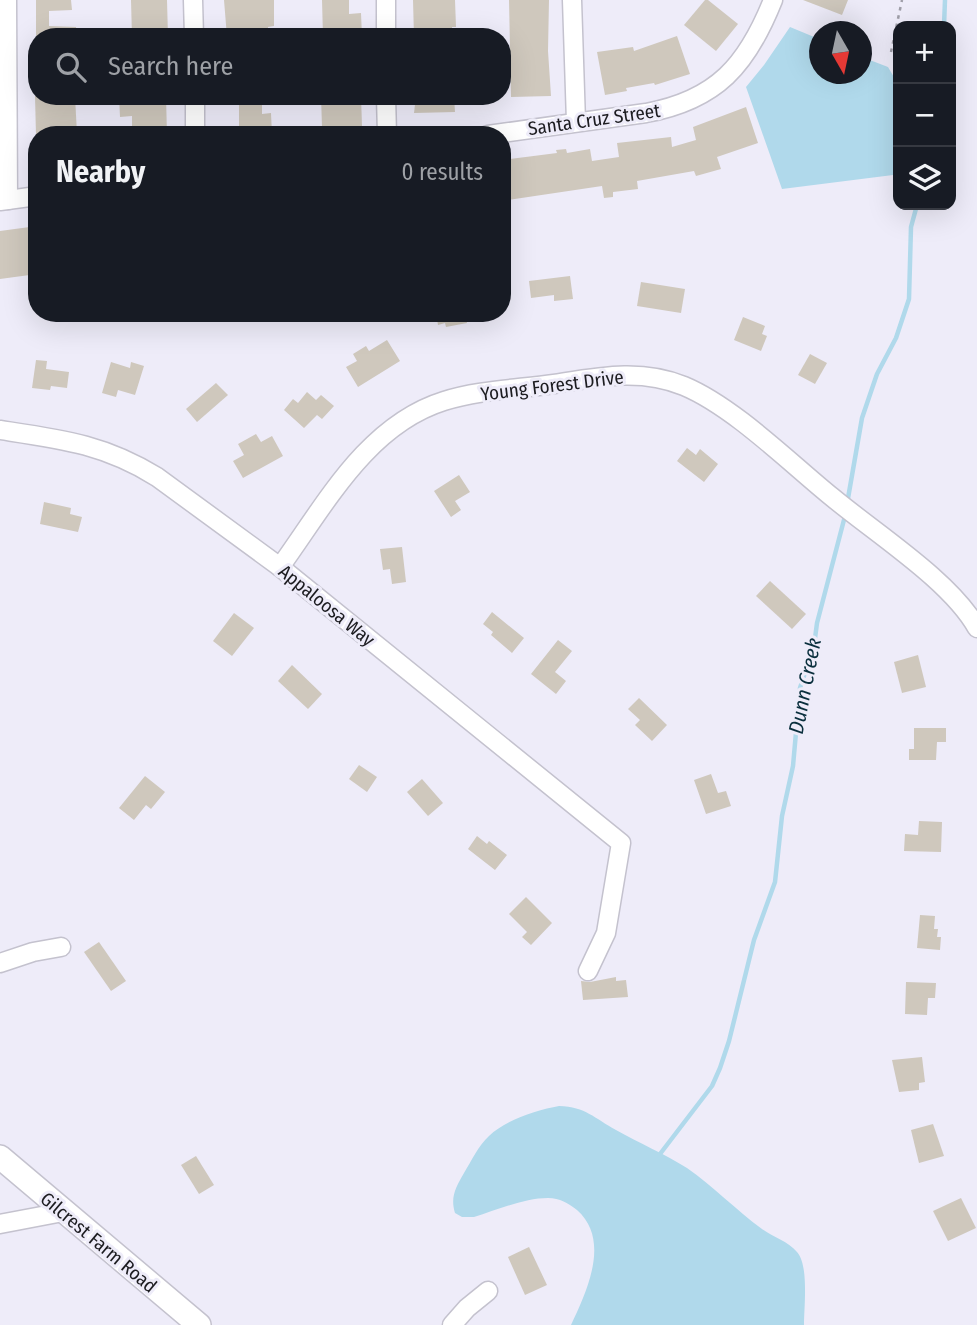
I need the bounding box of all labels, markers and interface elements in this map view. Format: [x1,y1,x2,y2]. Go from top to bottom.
north arrow [809,21,872,84]
map controls [893,21,956,210]
button: + [893,21,956,84]
search box [28,28,511,105]
icon: search [52,48,90,86]
text: Search here [108,51,233,82]
button: − [893,84,956,147]
street label: Santa Cruz Street [527,99,662,140]
button: layers [893,147,956,210]
text: Nearby [56,154,145,190]
text: 0 results [402,158,483,186]
street label: Young Forest Drive [479,365,625,406]
street label: Appaloosa Way [274,560,380,651]
water label: Dunn Creek [783,636,827,736]
street label: Gilcrest Farm Road [36,1187,161,1298]

